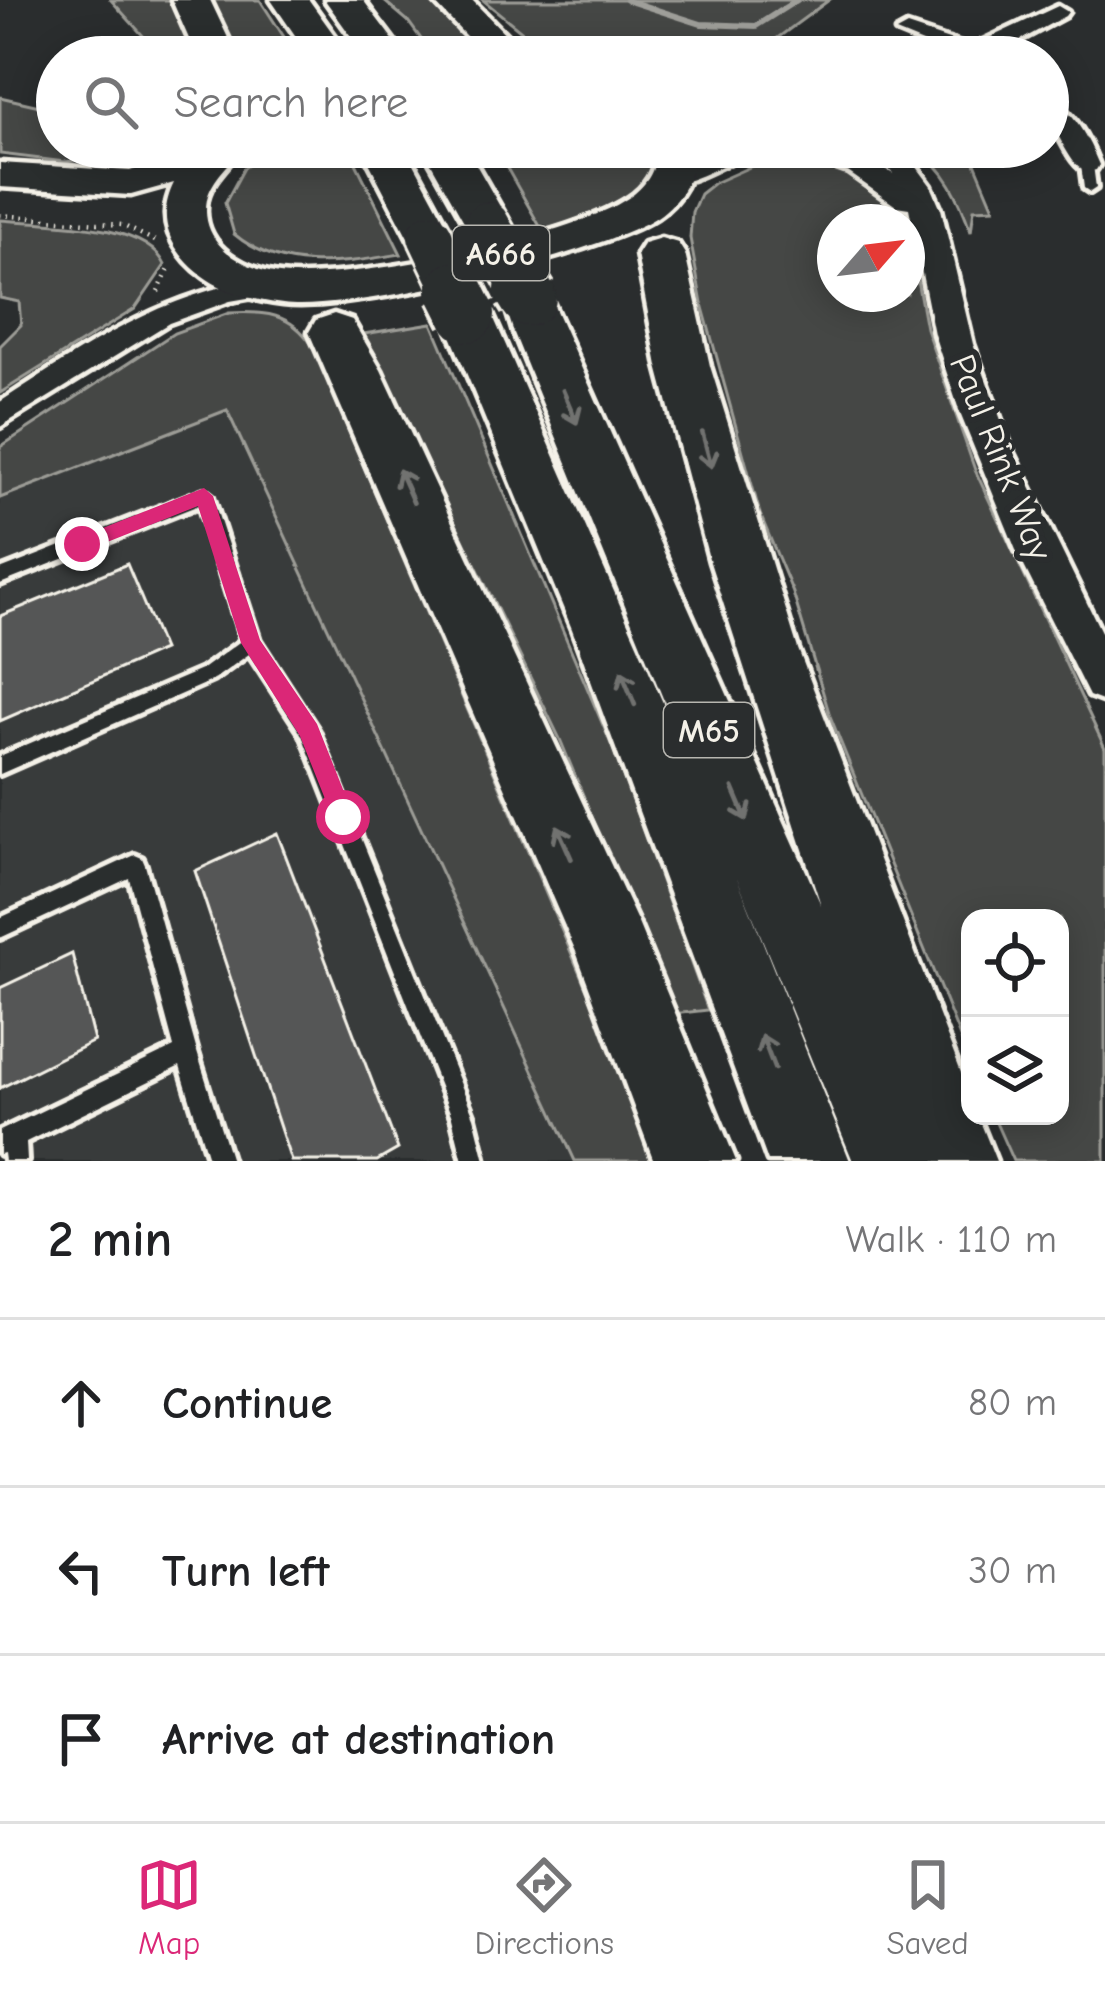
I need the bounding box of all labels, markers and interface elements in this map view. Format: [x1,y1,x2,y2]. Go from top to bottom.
search box [36,36,1069,168]
icon: search [78,69,144,135]
text: Search here [174,76,408,128]
north arrow [817,204,925,312]
road number: A666 [453,226,549,280]
street label: Paul Rink Way [941,349,1061,567]
one-way arrow [561,388,583,424]
one-way arrow [697,430,719,468]
one-way arrow [394,469,416,505]
route end [55,517,109,571]
one-way arrow [616,670,637,707]
road number: M65 [664,703,754,757]
one-way arrow [731,785,753,821]
route start [316,790,370,844]
one-way arrow [552,825,574,861]
map controls [961,909,1069,1125]
button: locate [961,909,1069,1017]
button: layers [961,1017,1069,1125]
one-way arrow [755,1034,777,1071]
text: 2 min [48,1210,172,1269]
text: Walk · 110 m [845,1217,1057,1262]
icon: ahead [48,1370,114,1436]
text: Continue [162,1377,332,1429]
text: 80 m [968,1380,1057,1425]
icon: left [48,1538,114,1604]
text: Turn left [162,1545,329,1597]
text: 30 m [968,1548,1057,1593]
icon: arrive [48,1706,114,1772]
text: Arrive at destination [162,1713,555,1765]
tab: Map [136,1852,202,1962]
tab: Directions [475,1852,614,1962]
tab: Saved [886,1852,969,1962]

